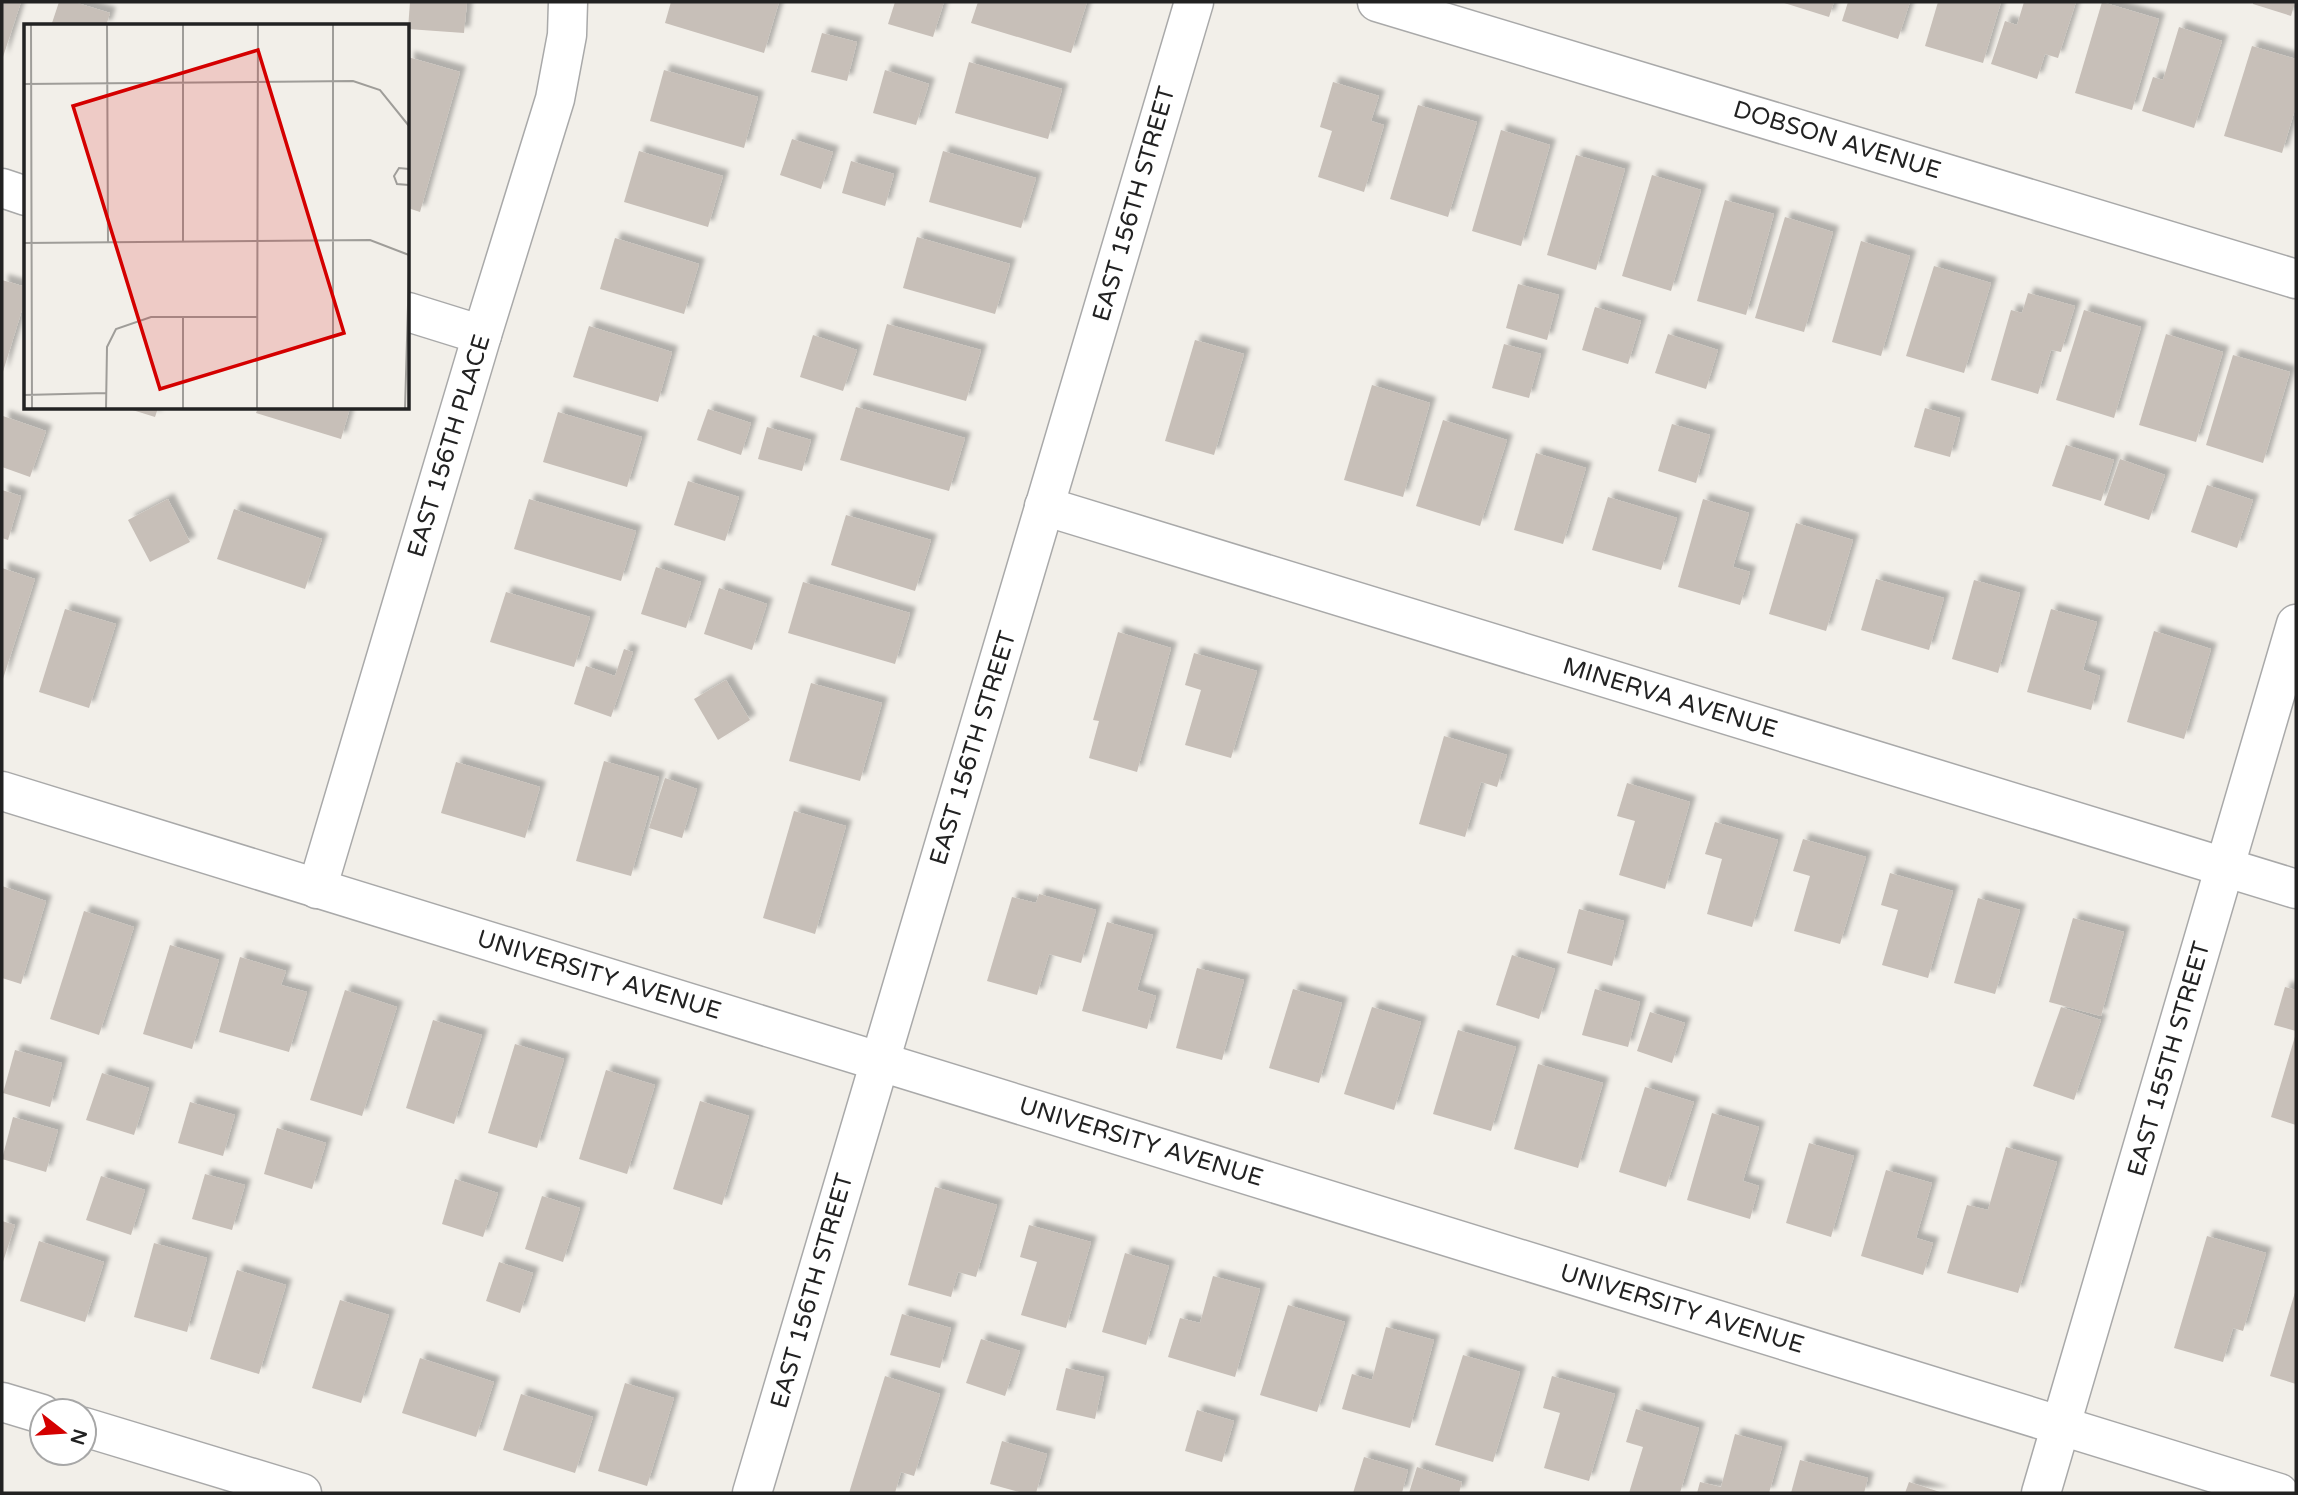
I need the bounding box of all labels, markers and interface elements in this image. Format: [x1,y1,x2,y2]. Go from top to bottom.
inset map [24,24,410,410]
street label: EAST 156TH STREET [1087,83,1182,325]
street label: DOBSON AVENUE [1730,95,1944,185]
street label: EAST 156TH PLACE [401,331,497,561]
street label: EAST 156TH STREET [924,627,1023,868]
street label: MINERVA AVENUE [1559,652,1781,744]
street label: UNIVERSITY AVENUE [473,924,725,1026]
street label: EAST 155TH STREET [2122,938,2217,1180]
street label: UNIVERSITY AVENUE [1015,1091,1267,1193]
street label: EAST 156TH STREET [765,1170,860,1412]
street label: UNIVERSITY AVENUE [1556,1258,1808,1360]
north arrow [28,1397,98,1467]
text: N [66,1426,91,1447]

